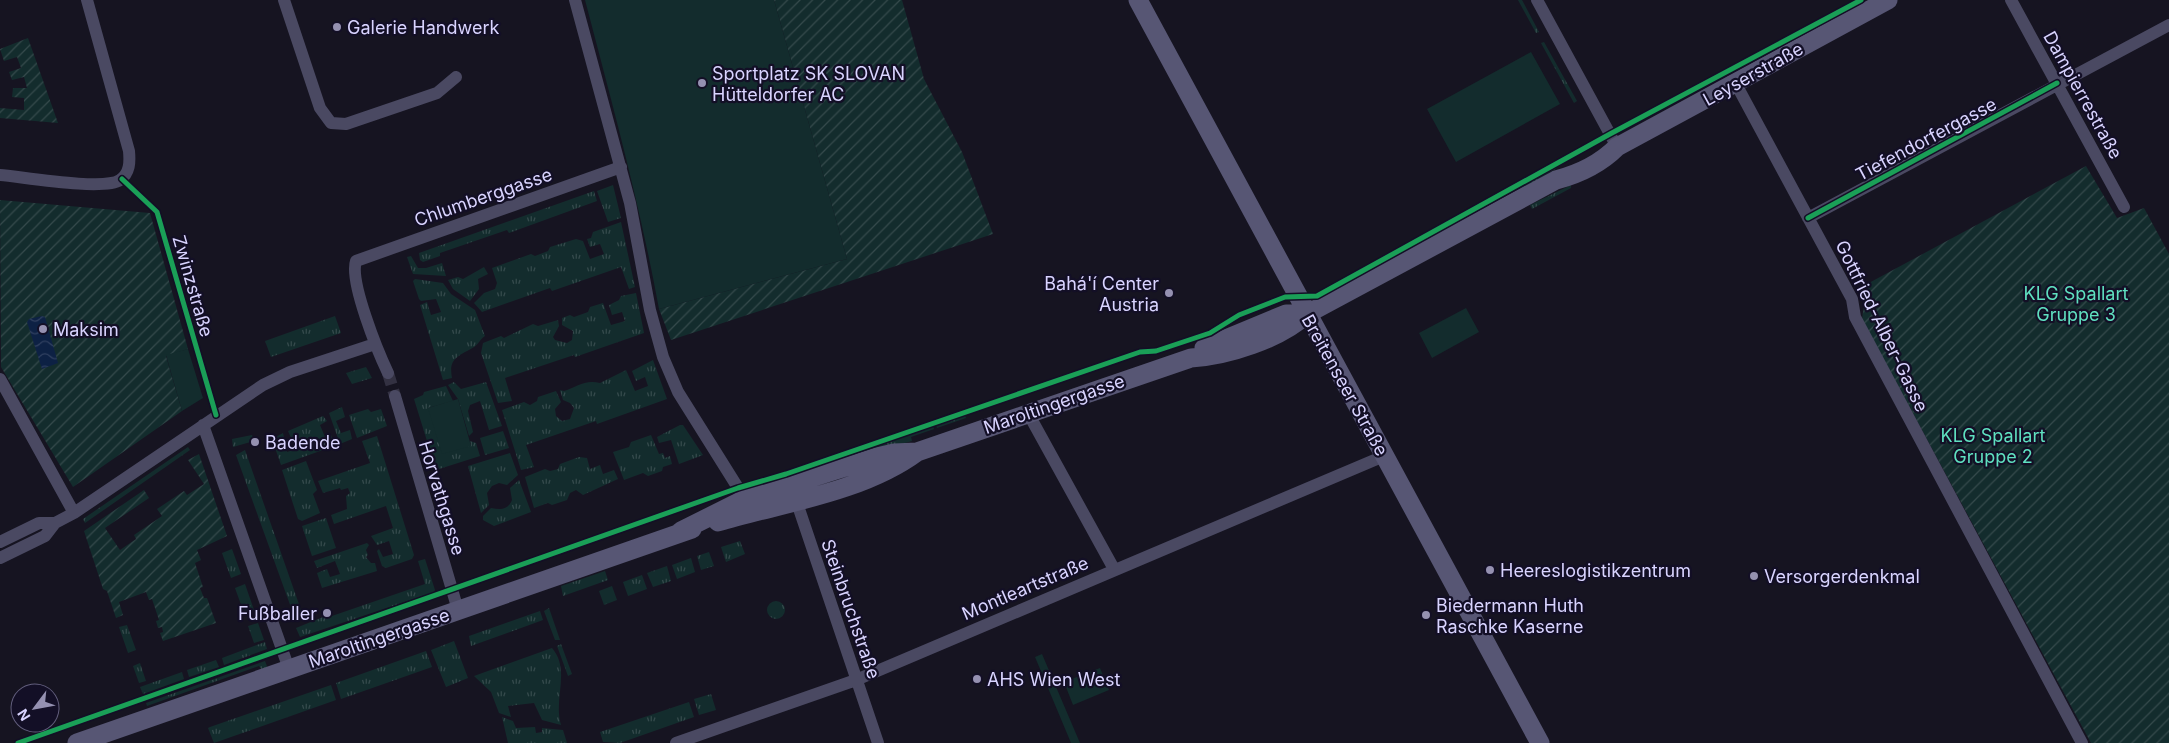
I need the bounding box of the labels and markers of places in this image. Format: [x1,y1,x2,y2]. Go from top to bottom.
place label: Galerie Handwerk [347,17,499,38]
marker: Galerie Handwerk [331,21,343,33]
place label: Sportplatz SK SLOVAN Hütteldorfer AC [712,63,905,105]
marker: Sportplatz SK SLOVAN Hütteldorfer AC [696,77,708,89]
place label: Bahá'í Center Austria [1044,273,1159,315]
marker: Bahá'í Center Austria [1163,287,1175,299]
place label: Maksim [53,319,119,340]
marker: Maksim [37,323,49,335]
place label: Badende [265,432,341,453]
marker: Badende [249,436,261,448]
place label: Heereslogistikzentrum [1500,560,1691,581]
marker: Heereslogistikzentrum [1484,564,1496,576]
place label: Versorgerdenkmal [1764,566,1920,587]
marker: Versorgerdenkmal [1748,570,1760,582]
place label: Biedermann Huth Raschke Kaserne [1436,595,1584,637]
place label: Fußballer [238,603,317,624]
marker: Fußballer [321,607,333,619]
marker: Biedermann Huth Raschke Kaserne [1420,609,1432,621]
place label: AHS Wien West [987,669,1121,690]
marker: AHS Wien West [971,673,983,685]

